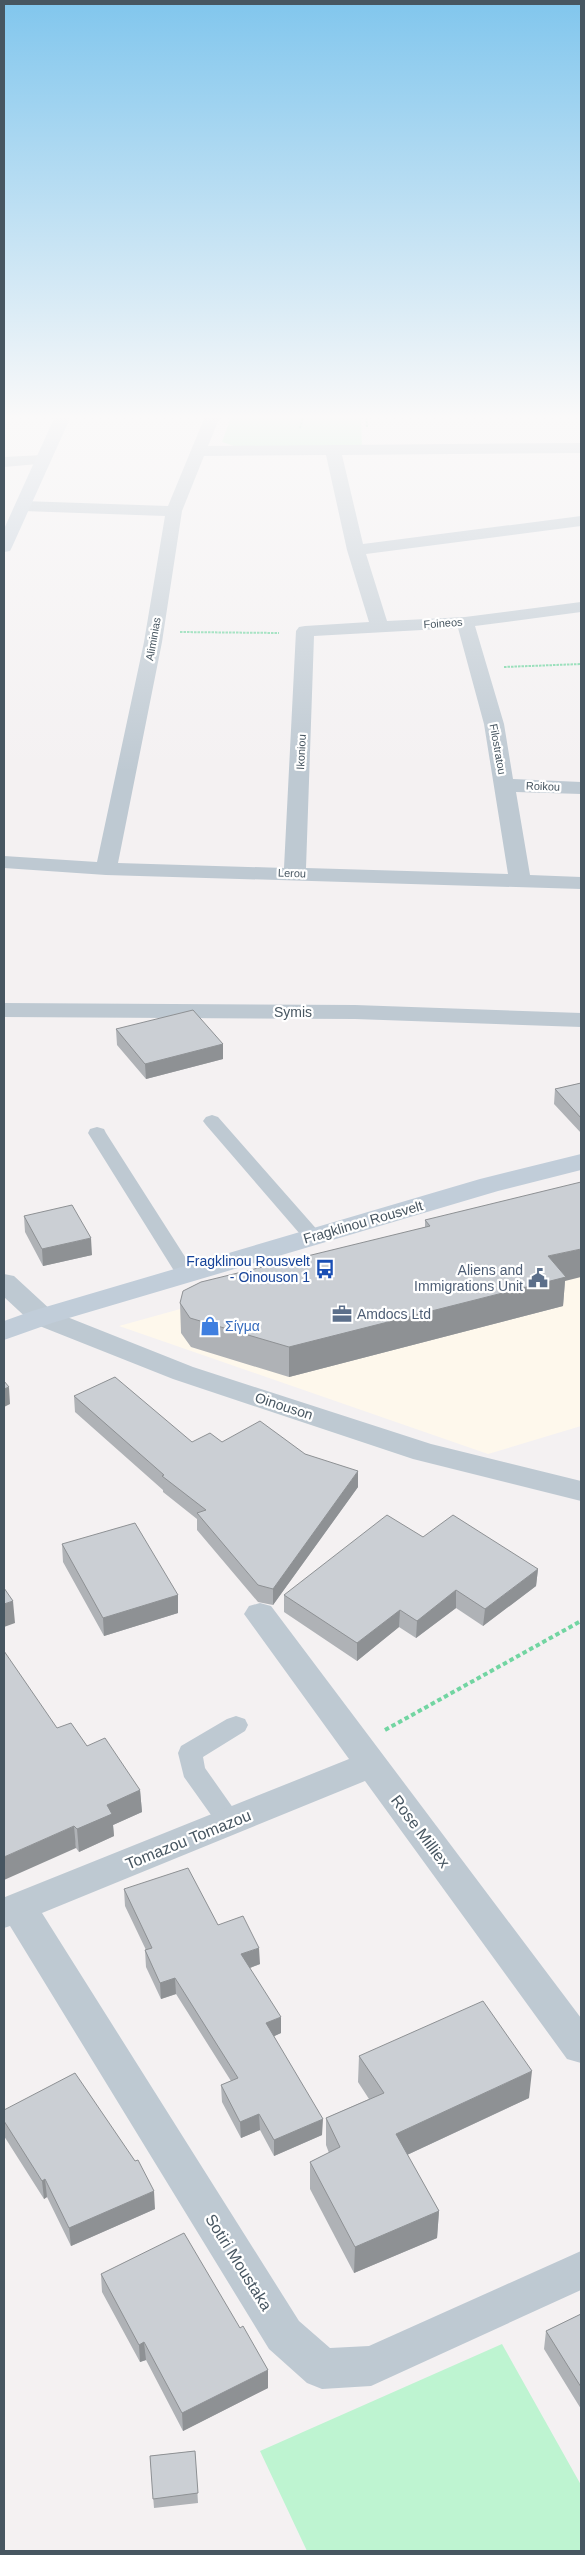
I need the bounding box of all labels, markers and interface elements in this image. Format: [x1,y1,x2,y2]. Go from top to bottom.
street label: Aliminias [143,616,163,662]
street label: Foineos [423,616,463,630]
street label: Filostratou [488,723,508,775]
street label: Ikoniou [294,734,308,770]
street label: Roikou [526,779,560,793]
street label: Lerou [278,867,306,879]
street label: Symis [274,1004,312,1020]
street label: Fragklinou Rousvelt [301,1197,425,1247]
place label: Fragklinou Rousvelt - Oinouson 1 [186,1253,310,1285]
bus stop icon: Fragklinou Rousvelt - Oinouson 1 [314,1258,336,1280]
place label: Aliens and Immigrations Unit [414,1262,523,1294]
public building icon: Aliens and Immigrations Unit [527,1267,549,1289]
office icon: Amdocs Ltd [331,1303,353,1325]
place label: Amdocs Ltd [357,1306,431,1322]
shop icon: Σίγμα [199,1315,221,1337]
place label: Σίγμα [225,1318,260,1334]
street label: Oinouson [253,1389,315,1423]
street label: Rose Milliex [388,1792,453,1871]
street label: Tomazou Tomazou [123,1806,253,1872]
street label: Sotiri Moustaka [202,2211,275,2314]

